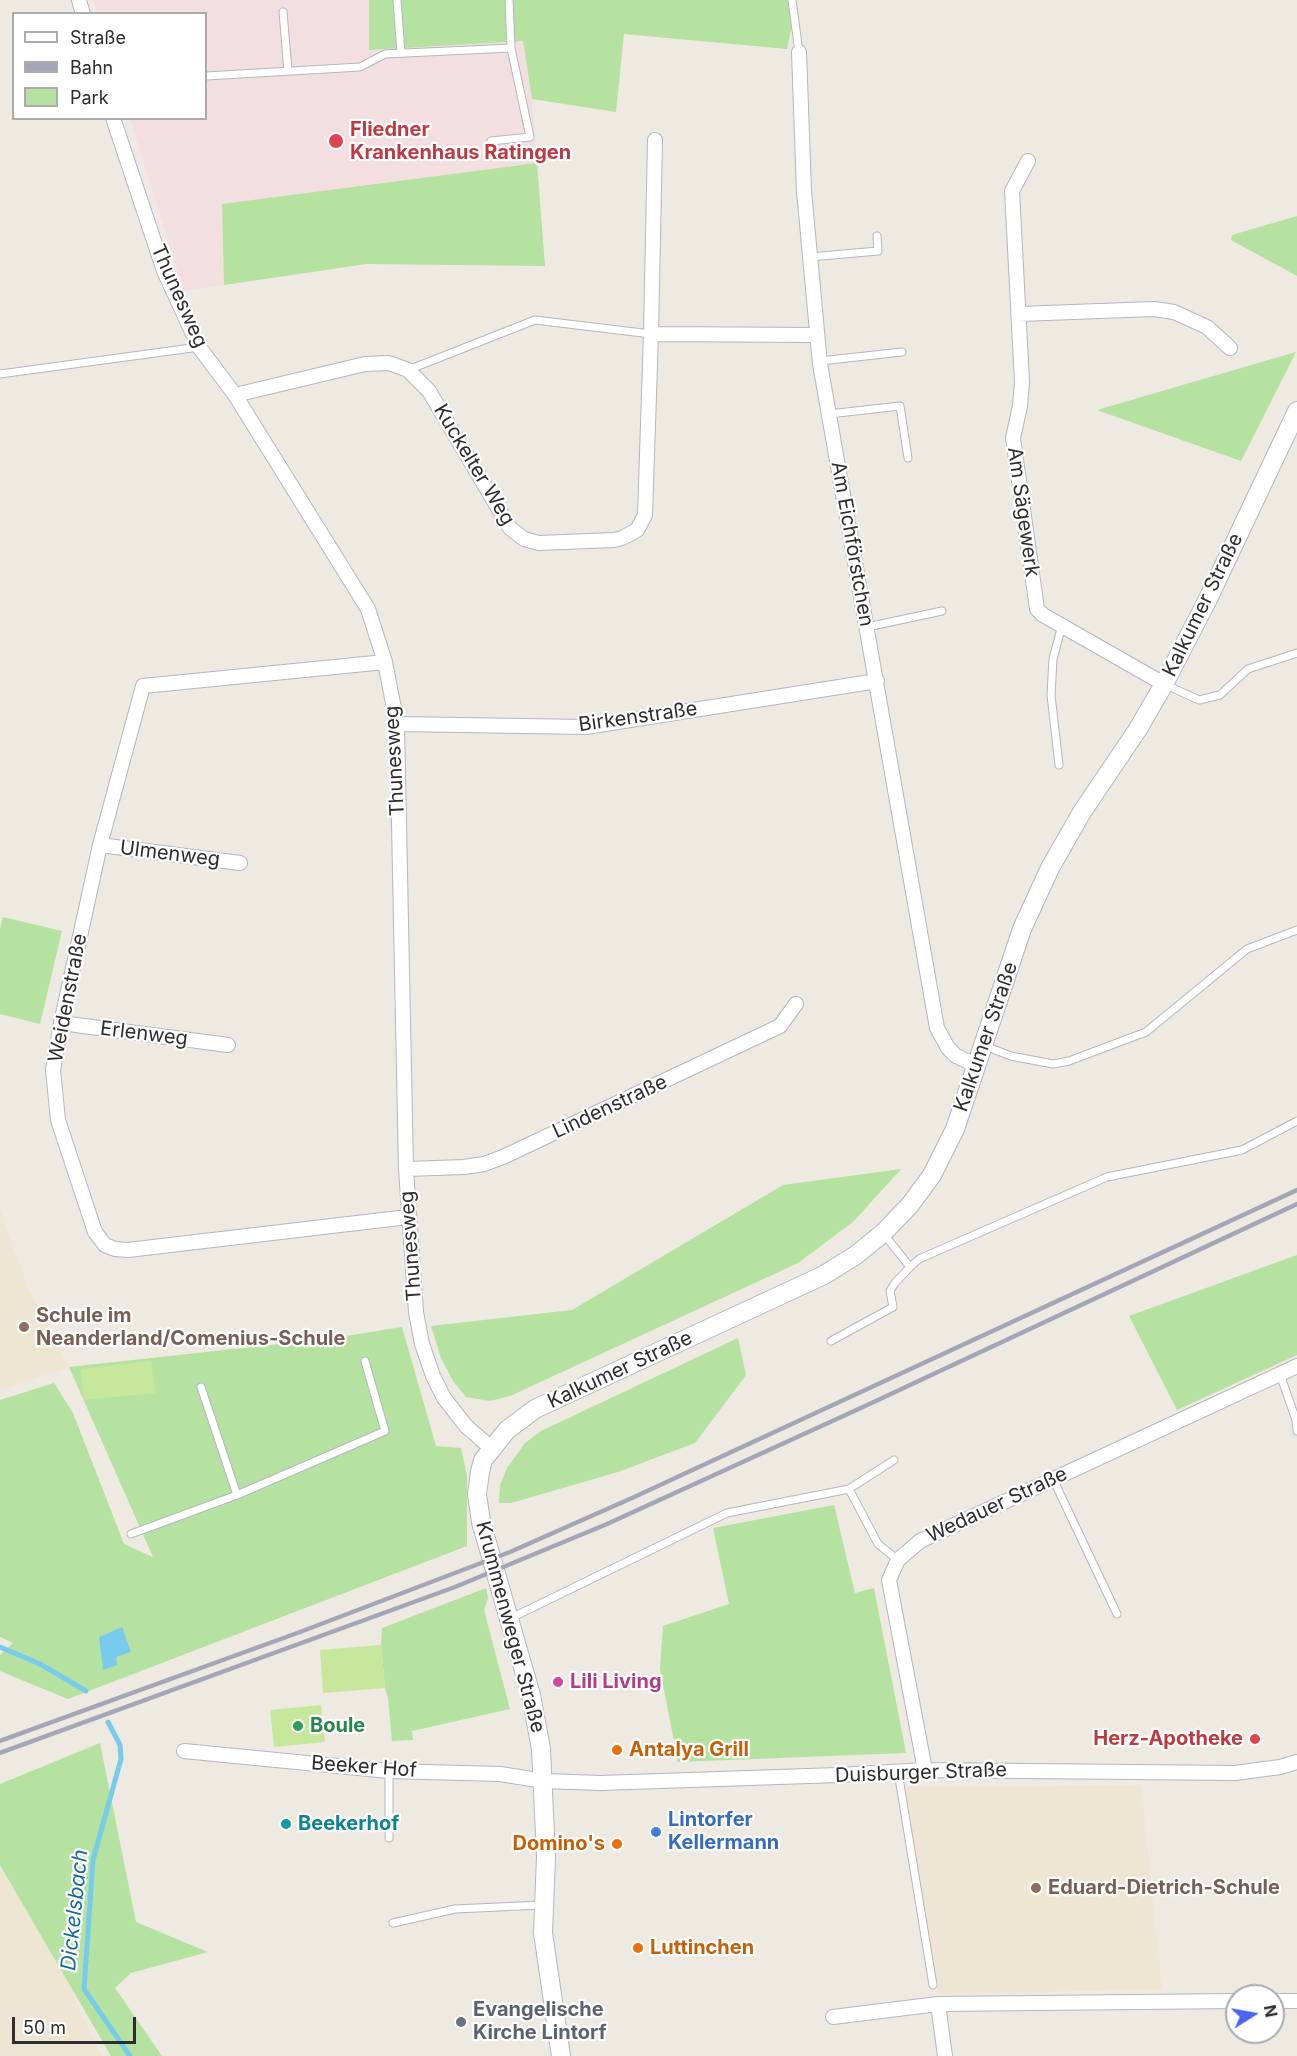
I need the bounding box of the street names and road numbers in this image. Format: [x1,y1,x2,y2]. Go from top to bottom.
street label: Thunesweg [146,241,212,351]
street label: Kuckelter Weg [428,400,520,530]
street label: Am Sägewerk [1002,445,1044,579]
street label: Am Eichförstchen [826,460,878,628]
street label: Kalkumer Straße [1158,529,1248,681]
street label: Birkenstraße [577,697,699,737]
street label: Thunesweg [380,705,410,817]
street label: Ulmenweg [119,836,221,872]
street label: Weidenstraße [44,932,92,1064]
street label: Kalkumer Straße [949,959,1023,1115]
street label: Erlenweg [99,1017,189,1051]
street label: Lindenstraße [549,1070,671,1144]
street label: Thunesweg [395,1190,427,1302]
street label: Kalkumer Straße [544,1326,696,1414]
street label: Wedauer Straße [923,1462,1071,1548]
street label: Krummenweger Straße [470,1519,550,1735]
street label: Beeker Hof [310,1751,418,1783]
street label: Duisburger Straße [835,1758,1007,1788]

